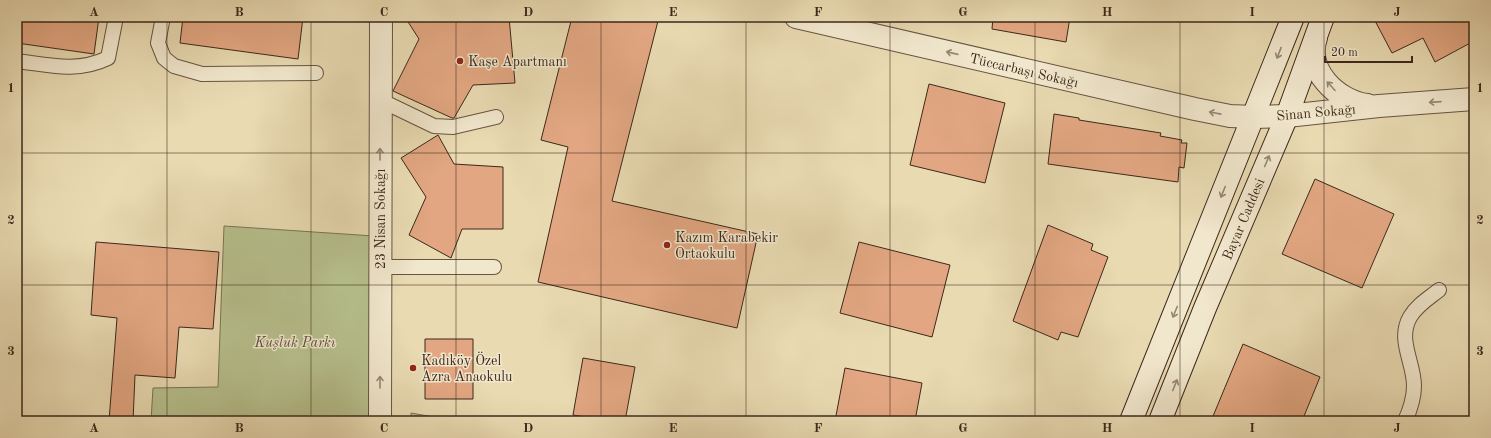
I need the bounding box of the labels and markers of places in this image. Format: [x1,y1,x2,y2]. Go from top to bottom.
place label: Kaşe Apartmanı [468,55,567,69]
marker: Kaşe Apartmanı [455,56,465,66]
place label: Kazım Karabekir Ortaokulu [675,231,778,261]
marker: Kazım Karabekir Ortaokulu [662,240,672,250]
place label: Kadıköy Özel Azra Anaokulu [421,351,513,384]
marker: Kadıköy Özel Azra Anaokulu [408,363,418,373]

